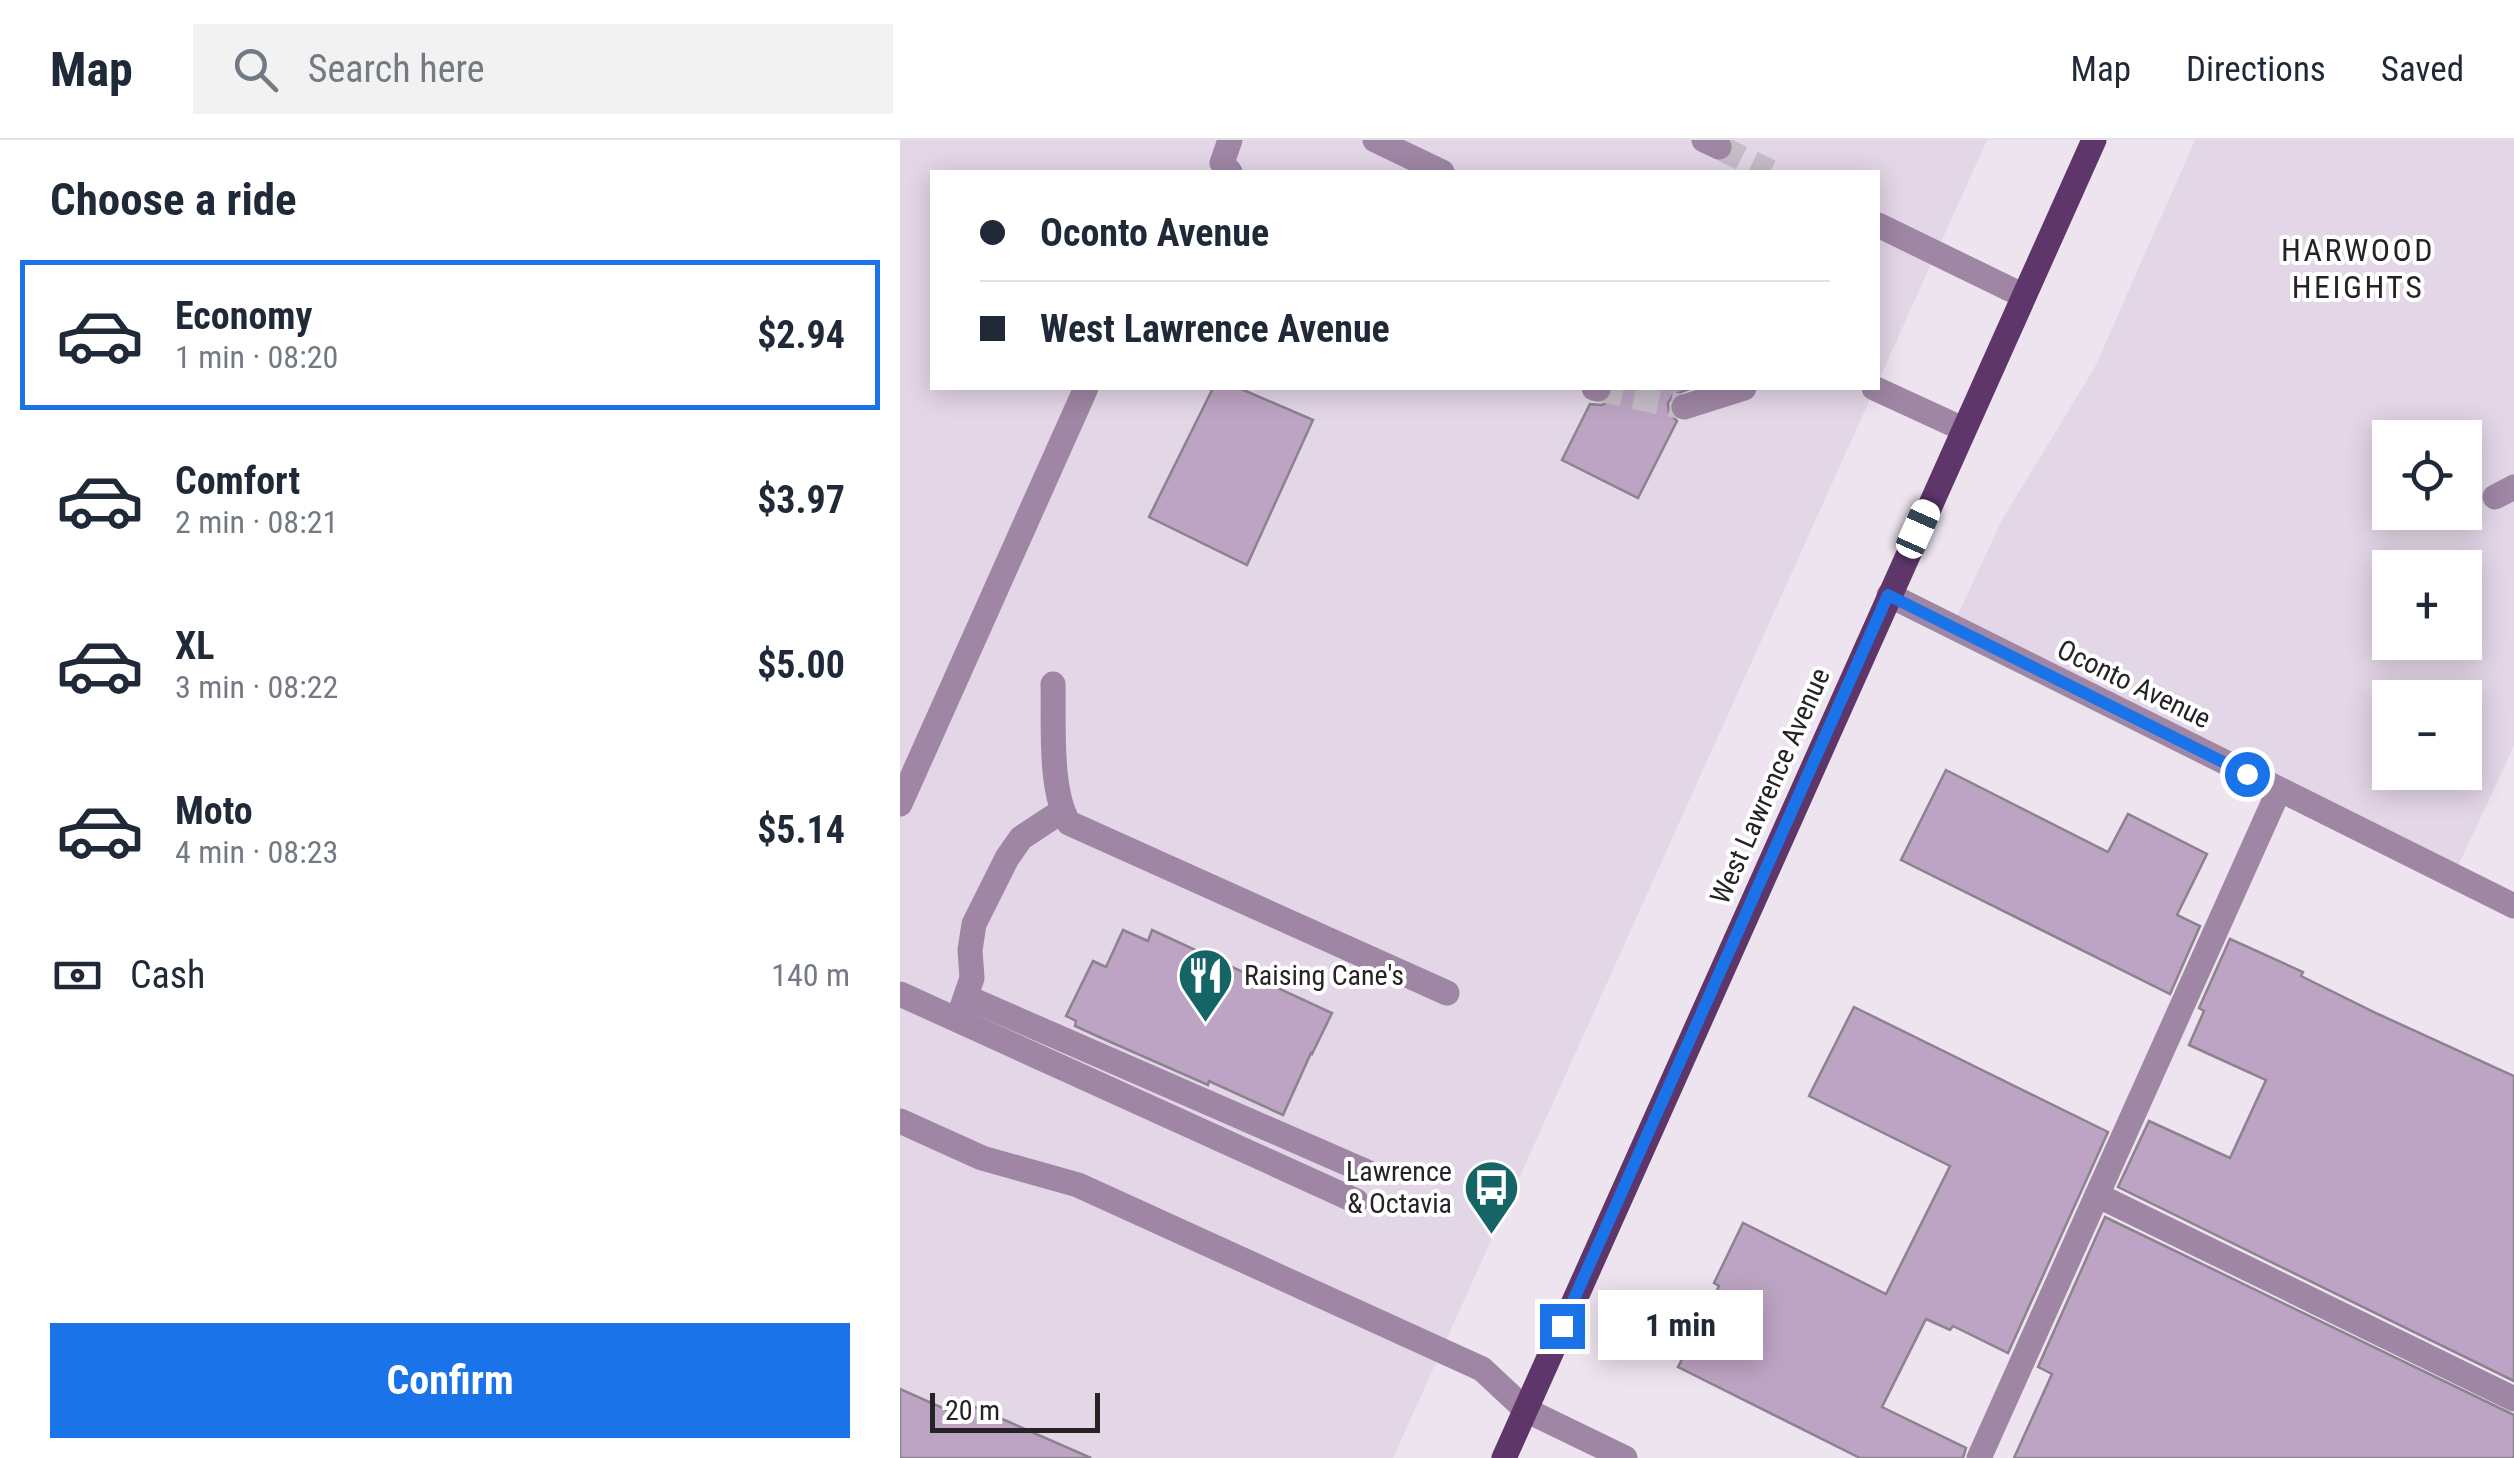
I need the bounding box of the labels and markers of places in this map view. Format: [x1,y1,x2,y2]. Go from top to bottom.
restaurant icon: Raising Cane's [1175,945,1235,1024]
place label: Raising Cane's [1244,959,1404,992]
place label: Lawrence & Octavia [1346,1155,1452,1220]
bus stop icon: Lawrence & Octavia [1461,1157,1521,1236]

